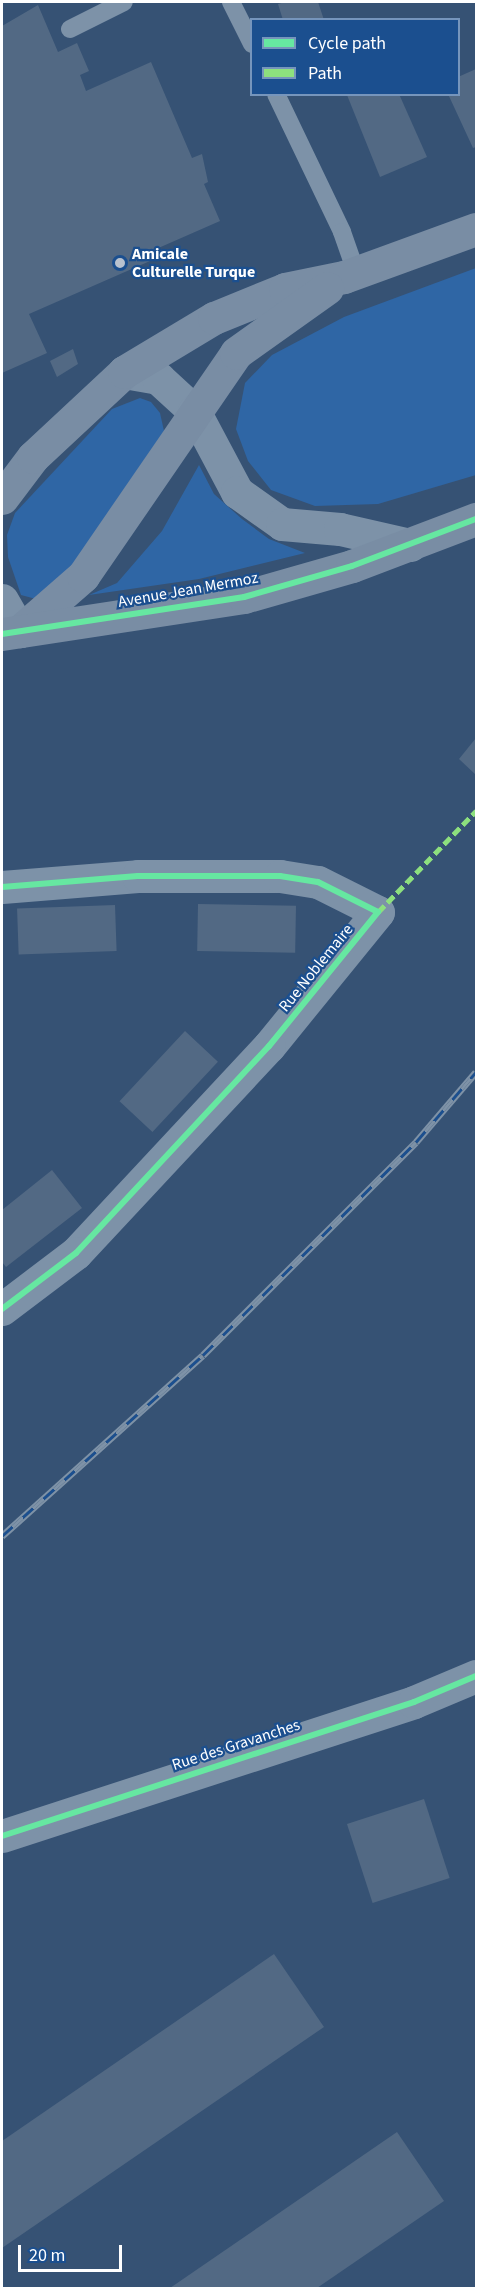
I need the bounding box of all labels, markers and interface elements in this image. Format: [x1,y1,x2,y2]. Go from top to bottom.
legend [250,18,460,96]
text: Cycle path [308,31,386,56]
text: Path [308,61,342,86]
place label: Amicale Culturelle Turque [132,244,255,282]
marker: Amicale Culturelle Turque [113,256,127,270]
street label: Avenue Jean Mermoz [117,568,259,612]
street label: Rue Noblemaire [275,920,357,1016]
street label: Rue des Gravanches [170,1715,302,1775]
scale bar [21,2233,124,2271]
text: 20 m [29,2243,65,2268]

